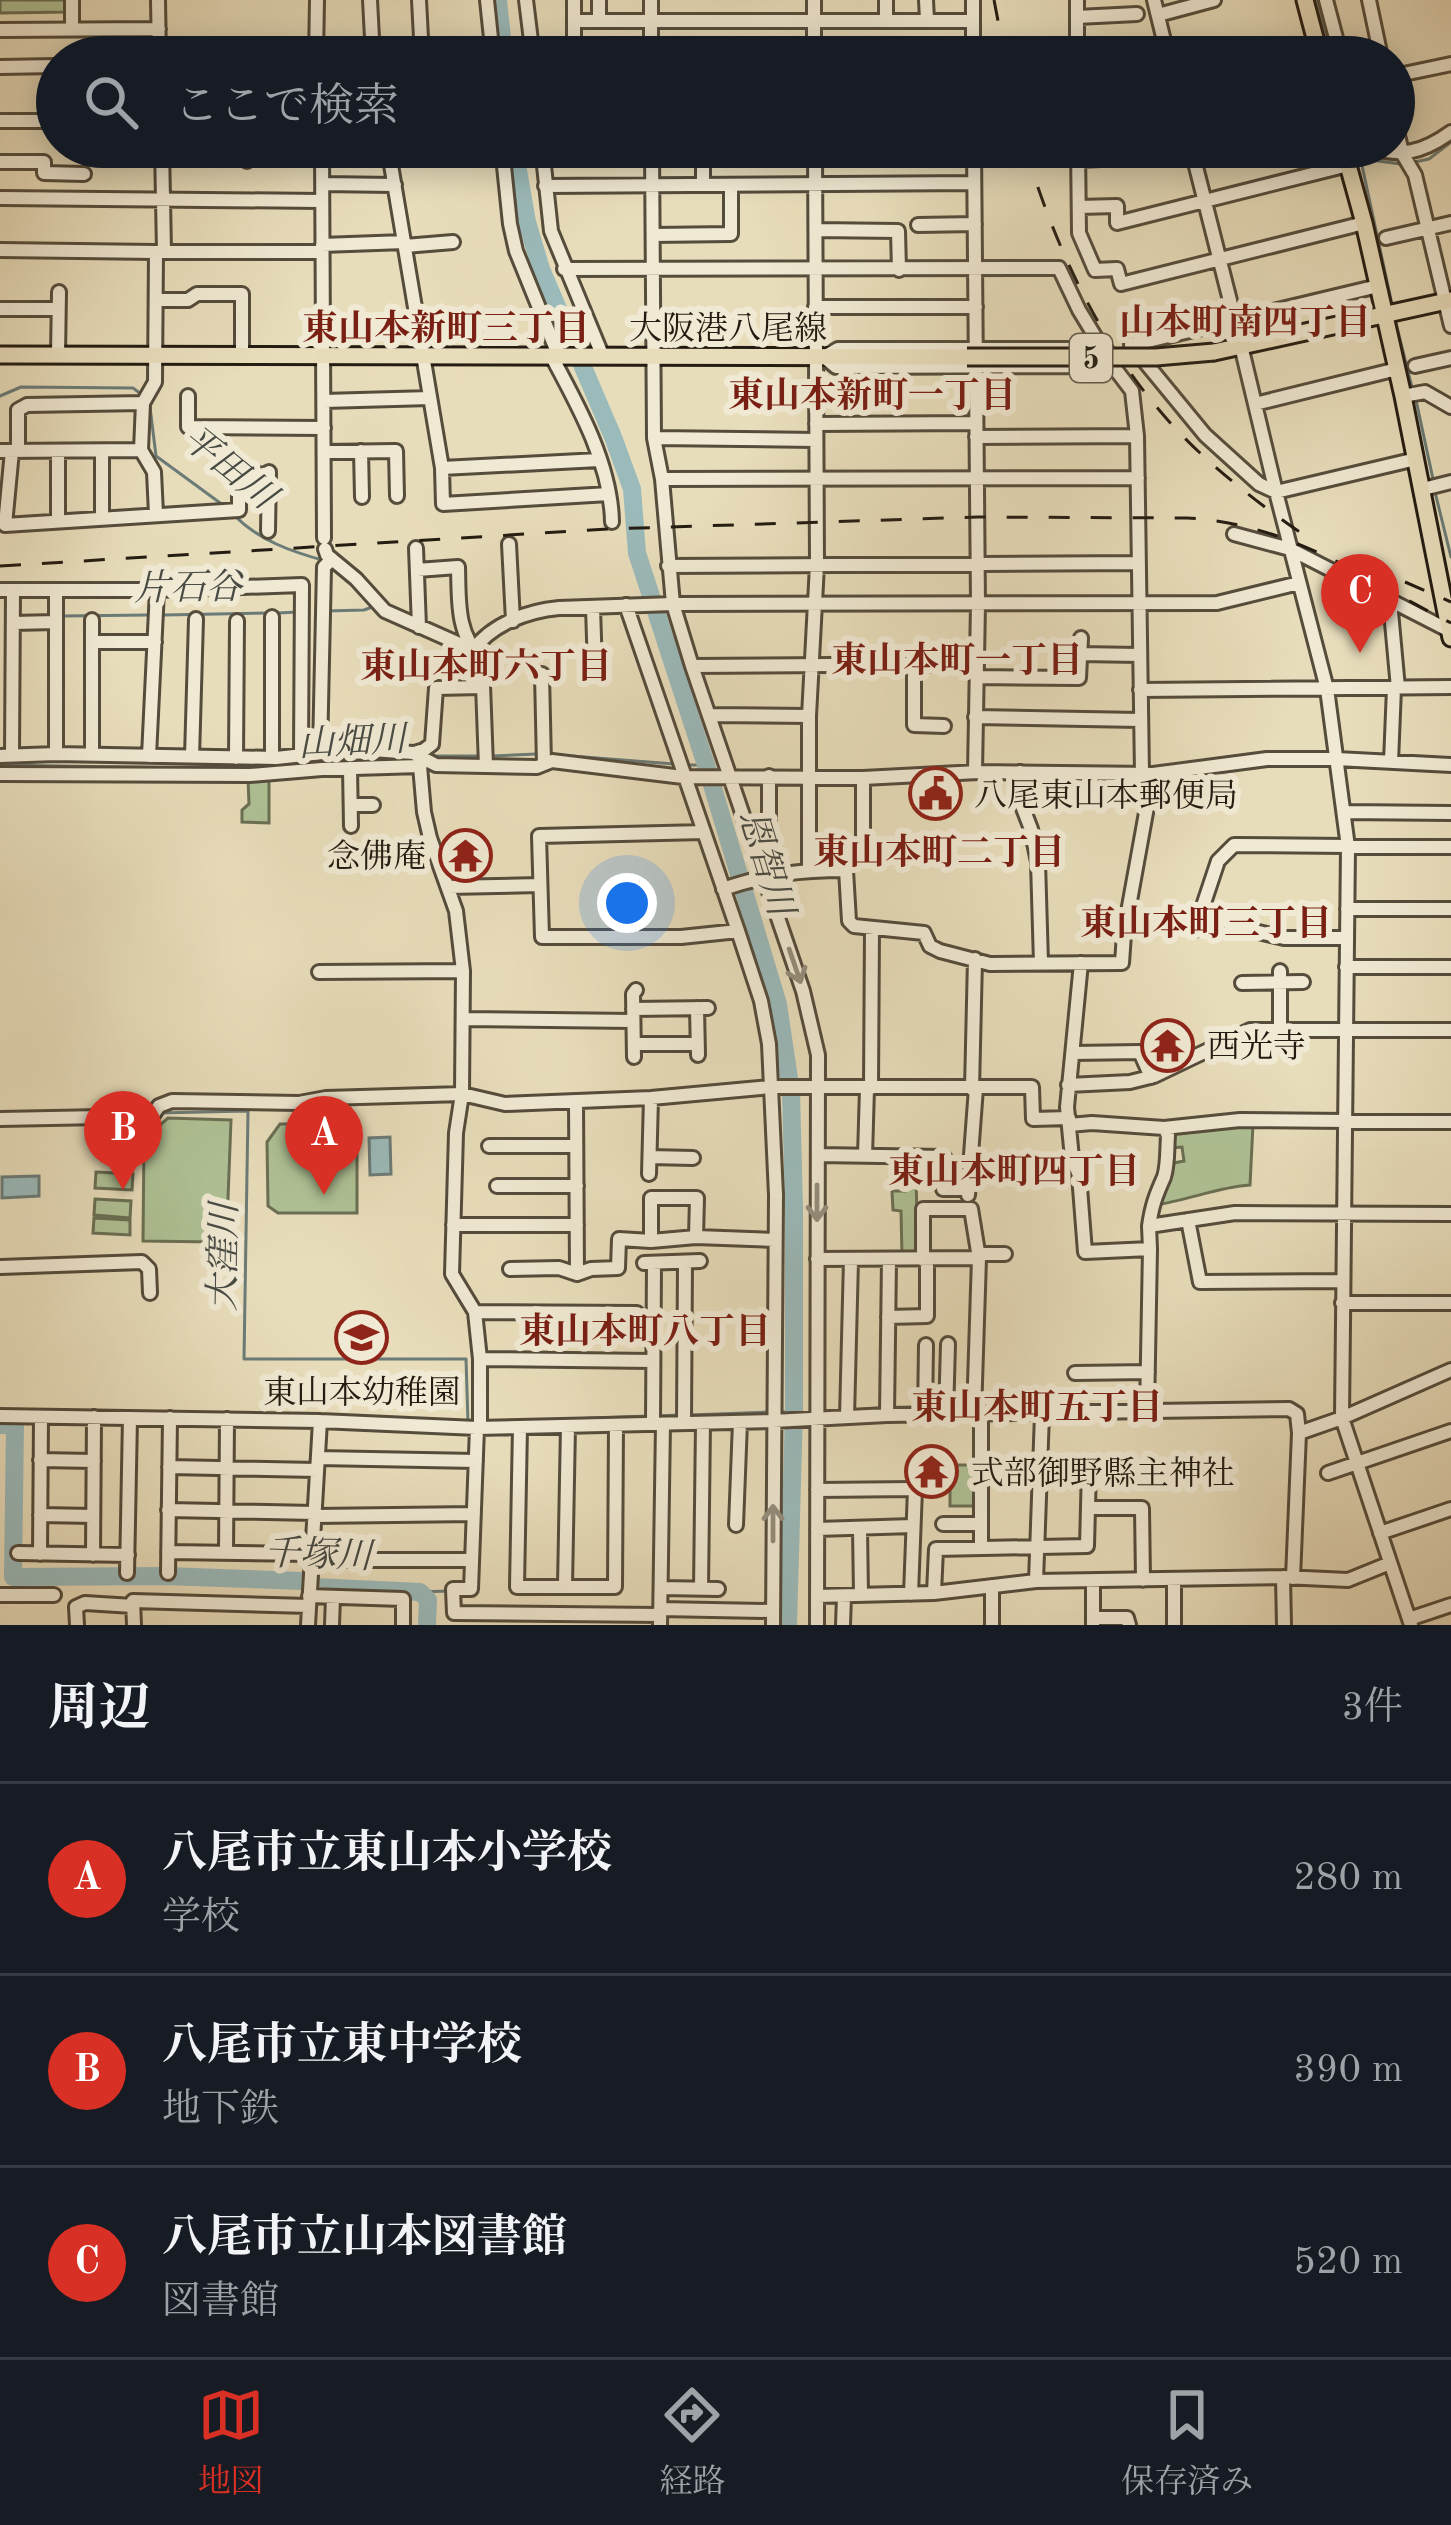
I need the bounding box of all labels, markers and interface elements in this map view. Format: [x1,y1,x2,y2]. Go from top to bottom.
search box [36,36,1415,168]
icon: search [78,69,144,135]
text: ここで検索 [174,86,399,131]
district label: 山本町南四丁目 [1119,303,1371,343]
district label: 東山本新町三丁目 [302,309,590,349]
street label: 大阪港八尾線 [629,311,827,347]
road number: 5 [1070,334,1112,382]
district label: 東山本新町一丁目 [728,376,1016,416]
water label: 平田川 [174,419,286,520]
pin: C [1321,554,1399,653]
water label: 片石谷 [134,567,244,609]
district label: 東山本町一丁目 [831,641,1083,681]
district label: 東山本町六丁目 [360,647,612,687]
water label: 山畑川 [297,720,411,765]
public building icon: 八尾東山本郵便局 [907,766,963,822]
place label: 八尾東山本郵便局 [974,778,1238,814]
water label: 恩智川 [731,805,802,924]
temple icon: 念佛庵 [437,827,493,883]
district label: 東山本町二丁目 [813,833,1065,873]
place label: 念佛庵 [327,839,426,875]
your location [597,873,657,933]
district label: 東山本町三丁目 [1080,904,1332,944]
one-way arrow [786,947,807,984]
temple icon: 西光寺 [1140,1017,1196,1073]
place label: 西光寺 [1207,1029,1306,1065]
pin: B [84,1091,162,1190]
pin: A [285,1096,363,1195]
district label: 東山本町四丁目 [888,1152,1140,1192]
one-way arrow [806,1183,828,1222]
water label: 大窪川 [203,1199,245,1311]
school or university icon: 東山本幼稚園 [334,1309,390,1365]
district label: 東山本町八丁目 [519,1312,771,1352]
place label: 東山本幼稚園 [263,1375,461,1411]
district label: 東山本町五丁目 [911,1388,1163,1428]
temple icon: 式部御野縣主神社 [904,1444,960,1500]
place label: 式部御野縣主神社 [971,1456,1235,1492]
one-way arrow [762,1504,784,1543]
water label: 千塚川 [263,1534,377,1577]
text: 周辺 [48,1685,150,1736]
text: 3件 [1341,1689,1403,1728]
text: 八尾市立東山本小学校 [162,1833,612,1878]
text: A [72,1859,102,1898]
text: 280 m [1293,1859,1403,1898]
text: 学校 [162,1899,240,1938]
text: 八尾市立東中学校 [162,2025,522,2070]
text: B [73,2051,101,2090]
text: 390 m [1293,2051,1403,2090]
text: 地下鉄 [162,2091,279,2130]
text: 八尾市立山本図書館 [162,2217,567,2262]
text: C [74,2243,100,2282]
text: 520 m [1293,2243,1403,2282]
text: 図書館 [162,2283,279,2322]
tab: 地図 [198,2382,264,2504]
tab: 経路 [659,2382,725,2504]
tab: 保存済み [1121,2382,1253,2504]

